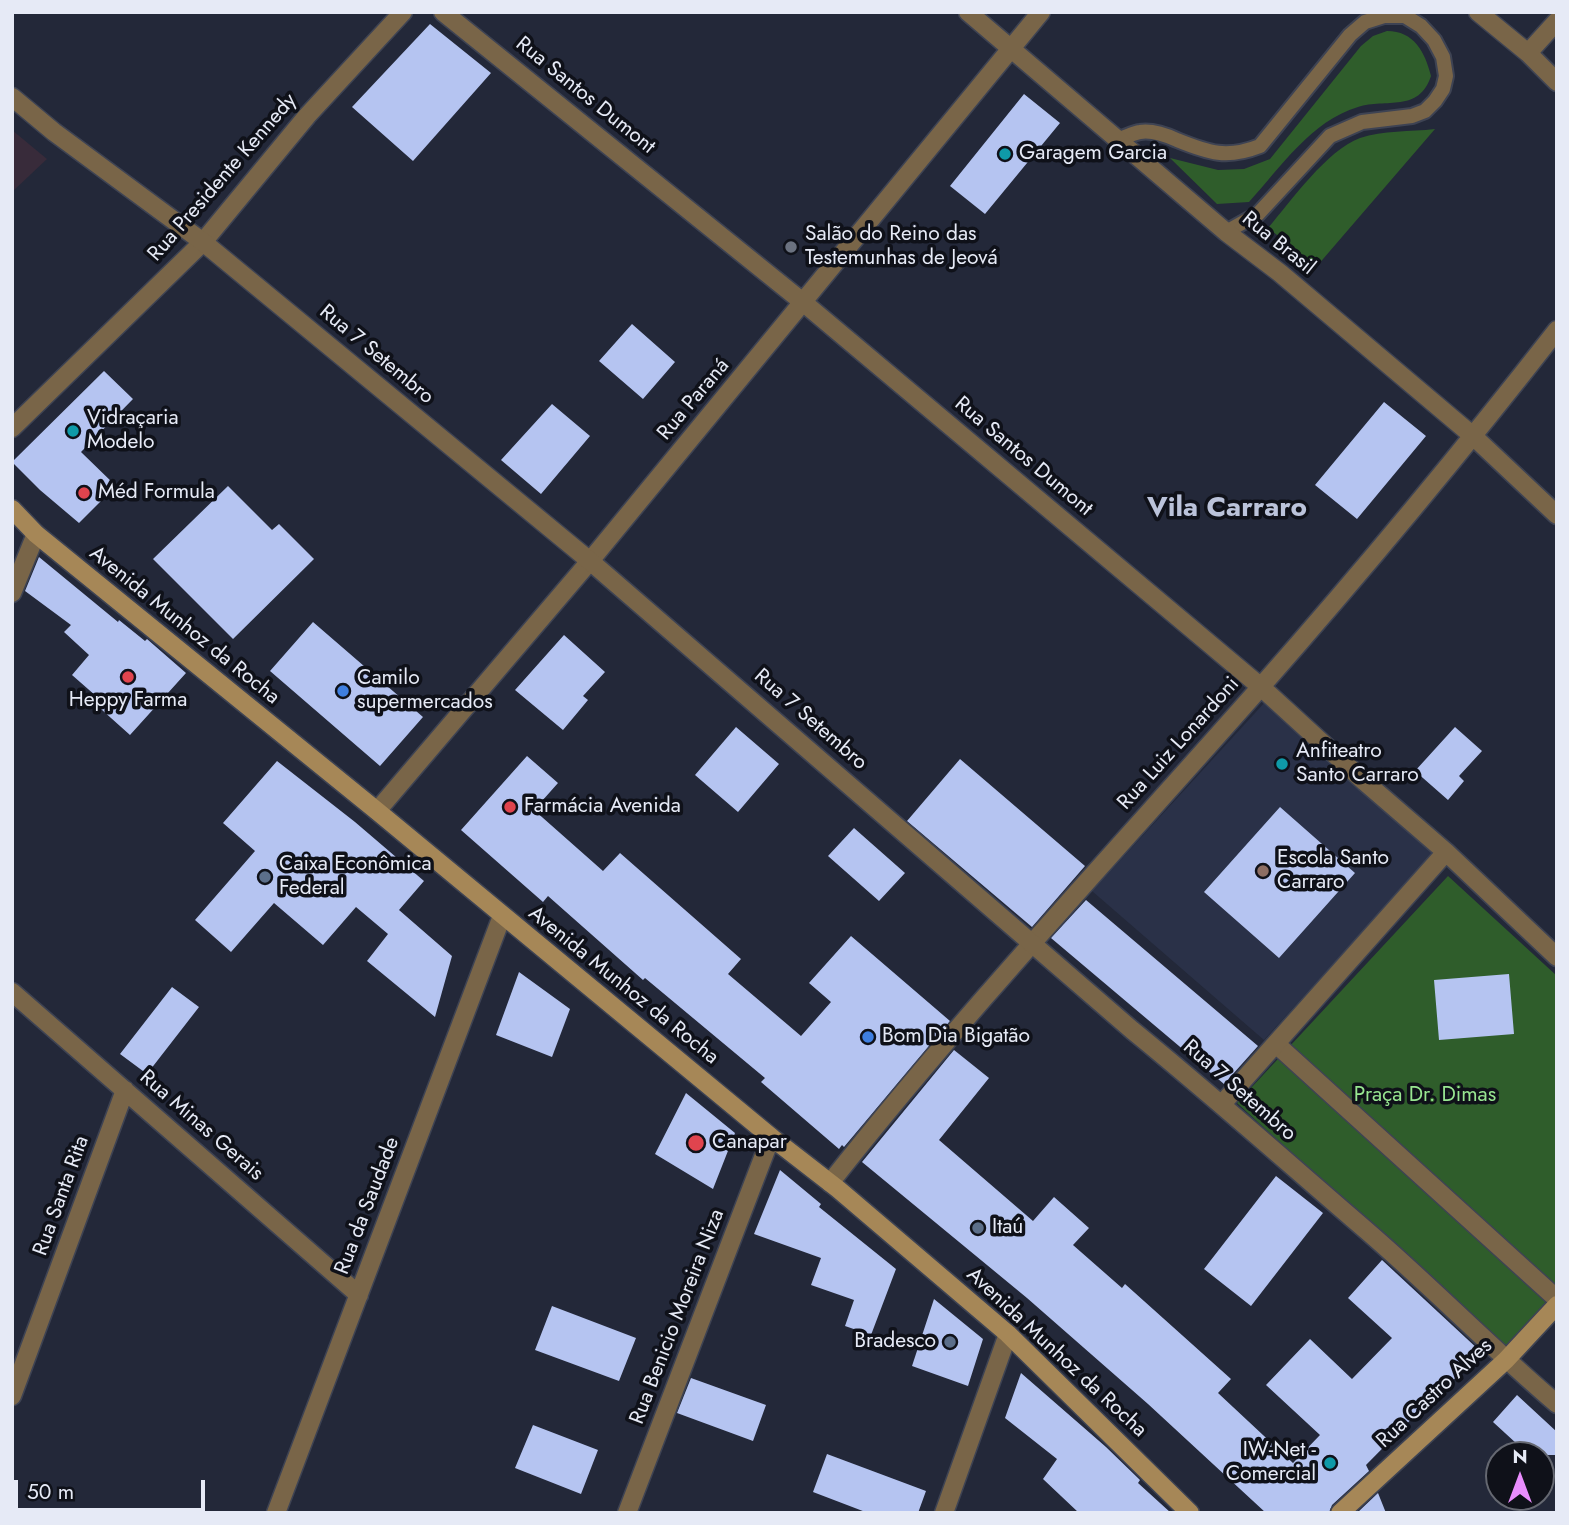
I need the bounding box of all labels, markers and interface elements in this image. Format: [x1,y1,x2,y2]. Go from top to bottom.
street label: Rua Santos Dumont [510,32,660,160]
street label: Rua Presidente Kennedy [143,89,303,267]
place label: Garagem Garcia [1019,141,1167,167]
marker: Garagem Garcia [997,146,1013,162]
street label: Rua Brasil [1236,207,1320,281]
place label: Salão do Reino das Testemunhas de Jeová [805,222,998,272]
marker: Salão do Reino das Testemunhas de Jeová [783,239,799,255]
street label: Rua 7 Setembro [314,300,438,410]
street label: Rua Paraná [653,354,735,446]
street label: Rua Santos Dumont [949,392,1097,522]
place label: Vidraçaria Modelo [87,406,178,456]
marker: Vidraçaria Modelo [65,423,81,439]
place label: Méd Formula [98,480,215,506]
marker: Méd Formula [76,485,92,501]
district label: Vila Carraro [1147,492,1307,526]
street label: Avenida Munhoz da Rocha [84,542,284,710]
street label: Rua 7 Setembro [748,664,872,776]
place label: Camilo supermercados [357,666,493,716]
marker: Heppy Farma [120,669,136,685]
street label: Rua Luiz Lonardoni [1113,672,1245,816]
marker: Camilo supermercados [335,683,351,699]
place label: Heppy Farma [69,688,187,714]
place label: Anfiteatro Santo Carraro [1296,739,1419,789]
marker: Anfiteatro Santo Carraro [1274,756,1290,772]
place label: Farmácia Avenida [524,794,681,820]
marker: Farmácia Avenida [502,799,518,815]
place label: Escola Santo Carraro [1277,846,1389,896]
place label: Caixa Econômica Federal [279,852,432,902]
marker: Escola Santo Carraro [1255,863,1271,879]
marker: Caixa Econômica Federal [257,869,273,885]
street label: Avenida Munhoz da Rocha [523,902,723,1070]
place label: Bom Dia Bigatão [882,1024,1030,1050]
marker: Bom Dia Bigatão [860,1029,876,1045]
street label: Rua 7 Setembro [1177,1035,1301,1147]
street label: Rua Minas Gerais [134,1065,268,1187]
park label: Praça Dr. Dimas [1354,1083,1496,1109]
place label: Canapar [712,1130,787,1156]
street label: Rua Santa Rita [29,1133,95,1259]
marker: Canapar [686,1133,706,1153]
street label: Rua da Saudade [330,1134,406,1278]
street label: Rua Benicio Moreira Niza [625,1206,731,1428]
place label: Itaú [992,1215,1023,1241]
marker: Itaú [970,1220,986,1236]
street label: Avenida Munhoz da Rocha [961,1263,1151,1443]
place label: Bradesco [854,1329,936,1355]
marker: Bradesco [942,1334,958,1350]
street label: Rua Castro Alves [1372,1334,1498,1454]
place label: IW-Net - Comercial [1226,1438,1316,1488]
north arrow [1485,1441,1555,1511]
text: N [1512,1443,1528,1470]
marker: IW-Net - Comercial [1322,1455,1338,1471]
scale bar [18,1466,208,1510]
text: 50 m [27,1477,74,1507]

